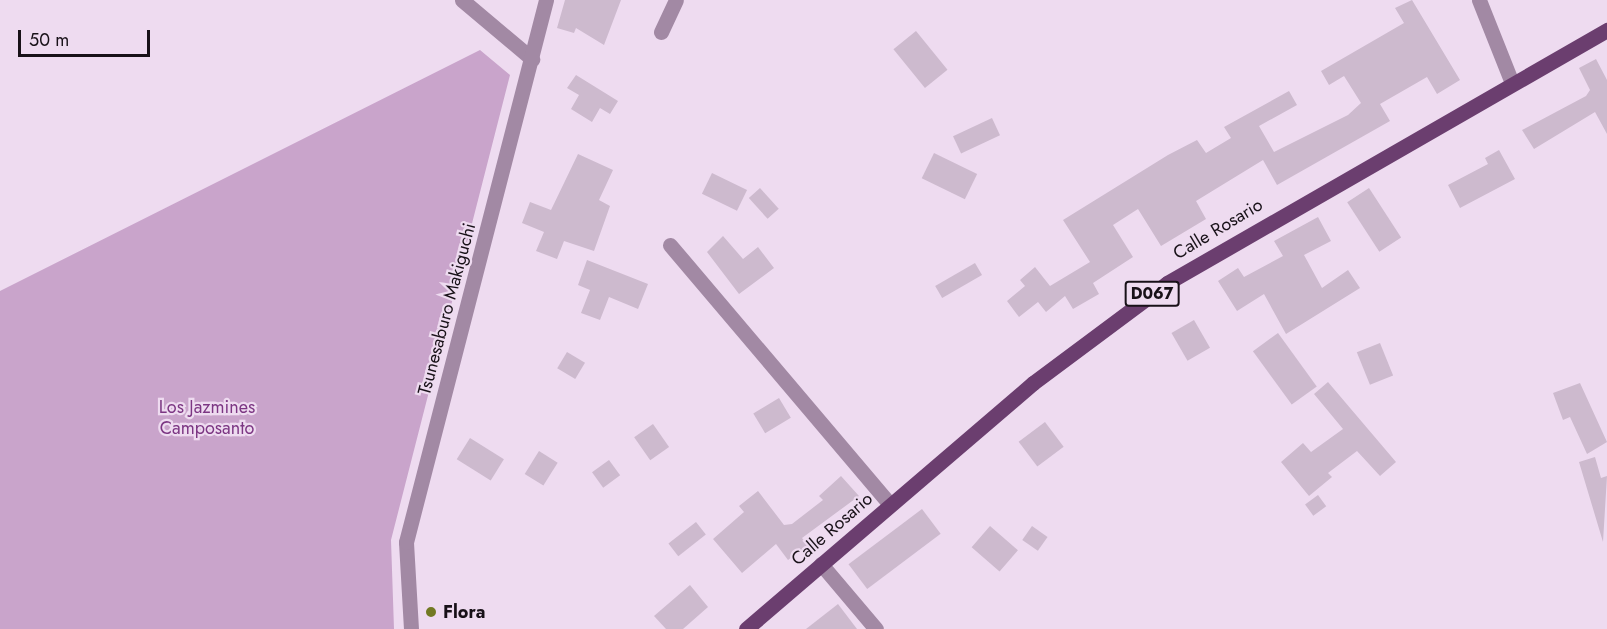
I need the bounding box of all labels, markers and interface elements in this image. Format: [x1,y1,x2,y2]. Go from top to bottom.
scale bar [21,18,153,56]
text: 50 m [29,27,69,53]
street label: Calle Rosario [1169,194,1267,264]
street label: Tsunesaburo Makiguchi [414,221,480,397]
road number: D067 [1124,281,1180,307]
park label: Los Jazmines Camposanto [159,397,255,440]
street label: Calle Rosario [787,488,877,570]
place label: Flora [443,601,486,623]
marker: Flora [424,605,438,619]

